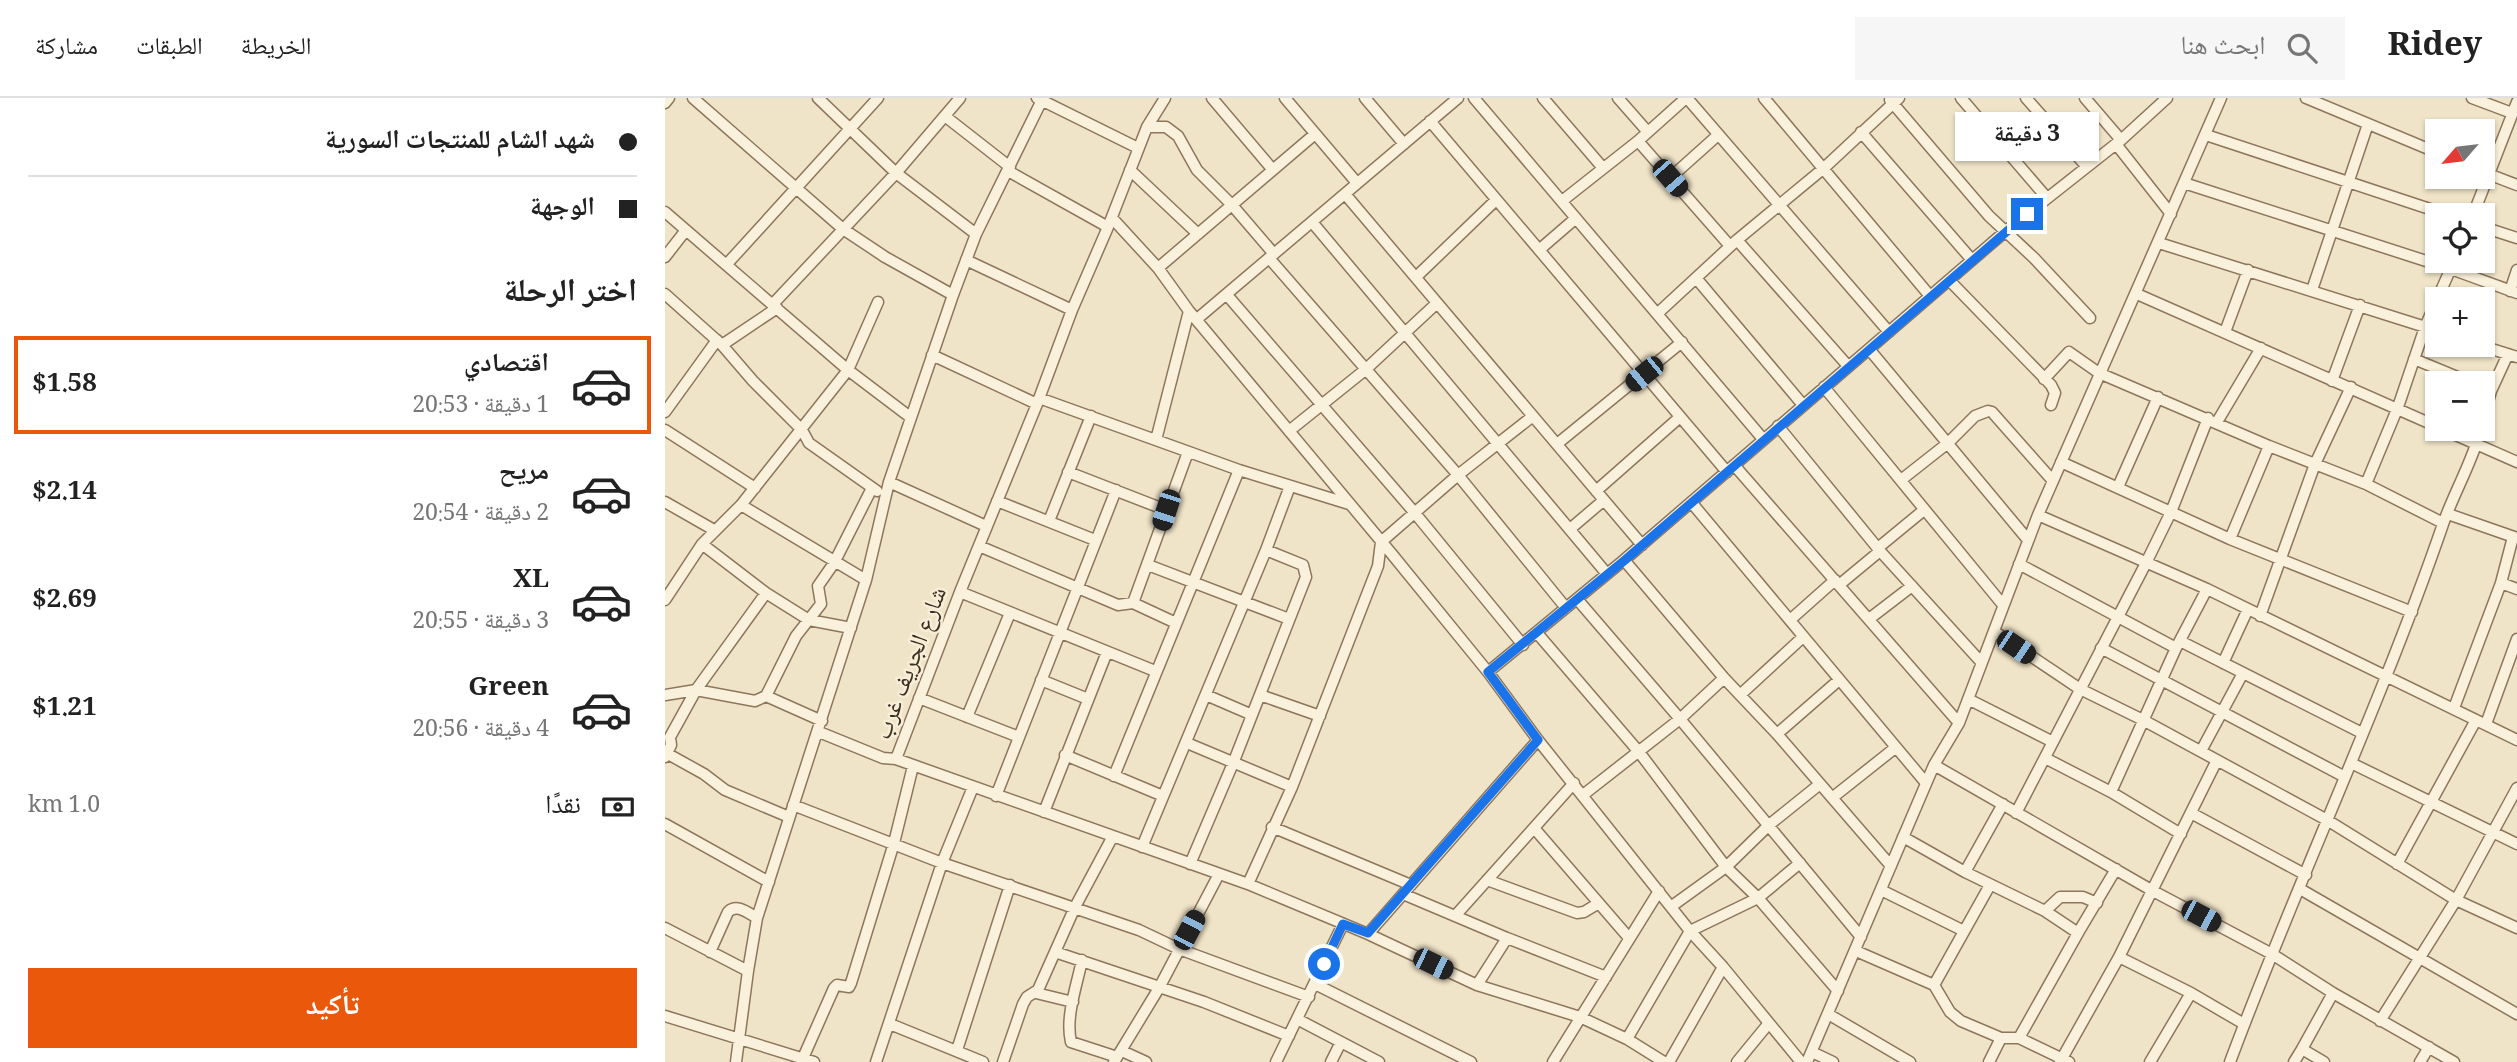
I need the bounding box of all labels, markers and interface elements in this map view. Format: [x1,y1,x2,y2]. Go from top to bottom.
search box [1855,17,2345,80]
text: Ridey [2387,20,2482,76]
text: ابحث هنا [2180,26,2265,70]
text: مشاركة [35,28,98,69]
text: الطبقات [136,28,203,69]
text: الخريطة [241,28,311,69]
icon: search [2283,29,2321,67]
callout: 3 دقيقة [1955,113,2099,162]
text: 3 دقيقة [1994,116,2060,156]
north arrow [2425,119,2495,189]
map controls [2425,119,2495,441]
text: شهد الشام للمنتجات السورية [325,120,595,164]
car [1649,155,1692,201]
text: الوجهة [530,187,595,231]
route end [2011,198,2043,230]
button: locate [2425,203,2495,273]
text: اختر الرحلة [504,267,637,321]
button: + [2425,287,2495,357]
text: اقتصادي [464,343,549,387]
car [1622,353,1667,395]
icon: car [570,354,633,417]
text: $1.58 [32,363,97,407]
button: − [2425,371,2495,441]
text: 1 دقيقة · 20:53 [412,387,549,427]
text: مريح [499,451,549,495]
icon: car [570,462,633,525]
text: $2.14 [32,471,97,515]
car [1150,487,1183,533]
text: 2 دقيقة · 20:54 [412,495,549,535]
text: XL [513,559,549,603]
icon: car [570,570,633,633]
text: $2.69 [32,579,97,623]
street label: شارع الجريف غرب [864,581,960,746]
text: 3 دقيقة · 20:55 [412,603,549,643]
car [1993,627,2040,667]
text: Green [468,667,549,711]
icon: car [570,678,633,741]
text: $1.21 [32,687,97,731]
text: 4 دقيقة · 20:56 [412,711,549,751]
text: نقدًا [545,785,581,829]
text: 1.0 km [28,787,100,827]
icon: cash [599,788,637,826]
car [2178,897,2225,935]
car [1170,907,1209,953]
car [1410,945,1457,983]
route start [1308,948,1340,980]
button: تأكيد [28,968,637,1048]

